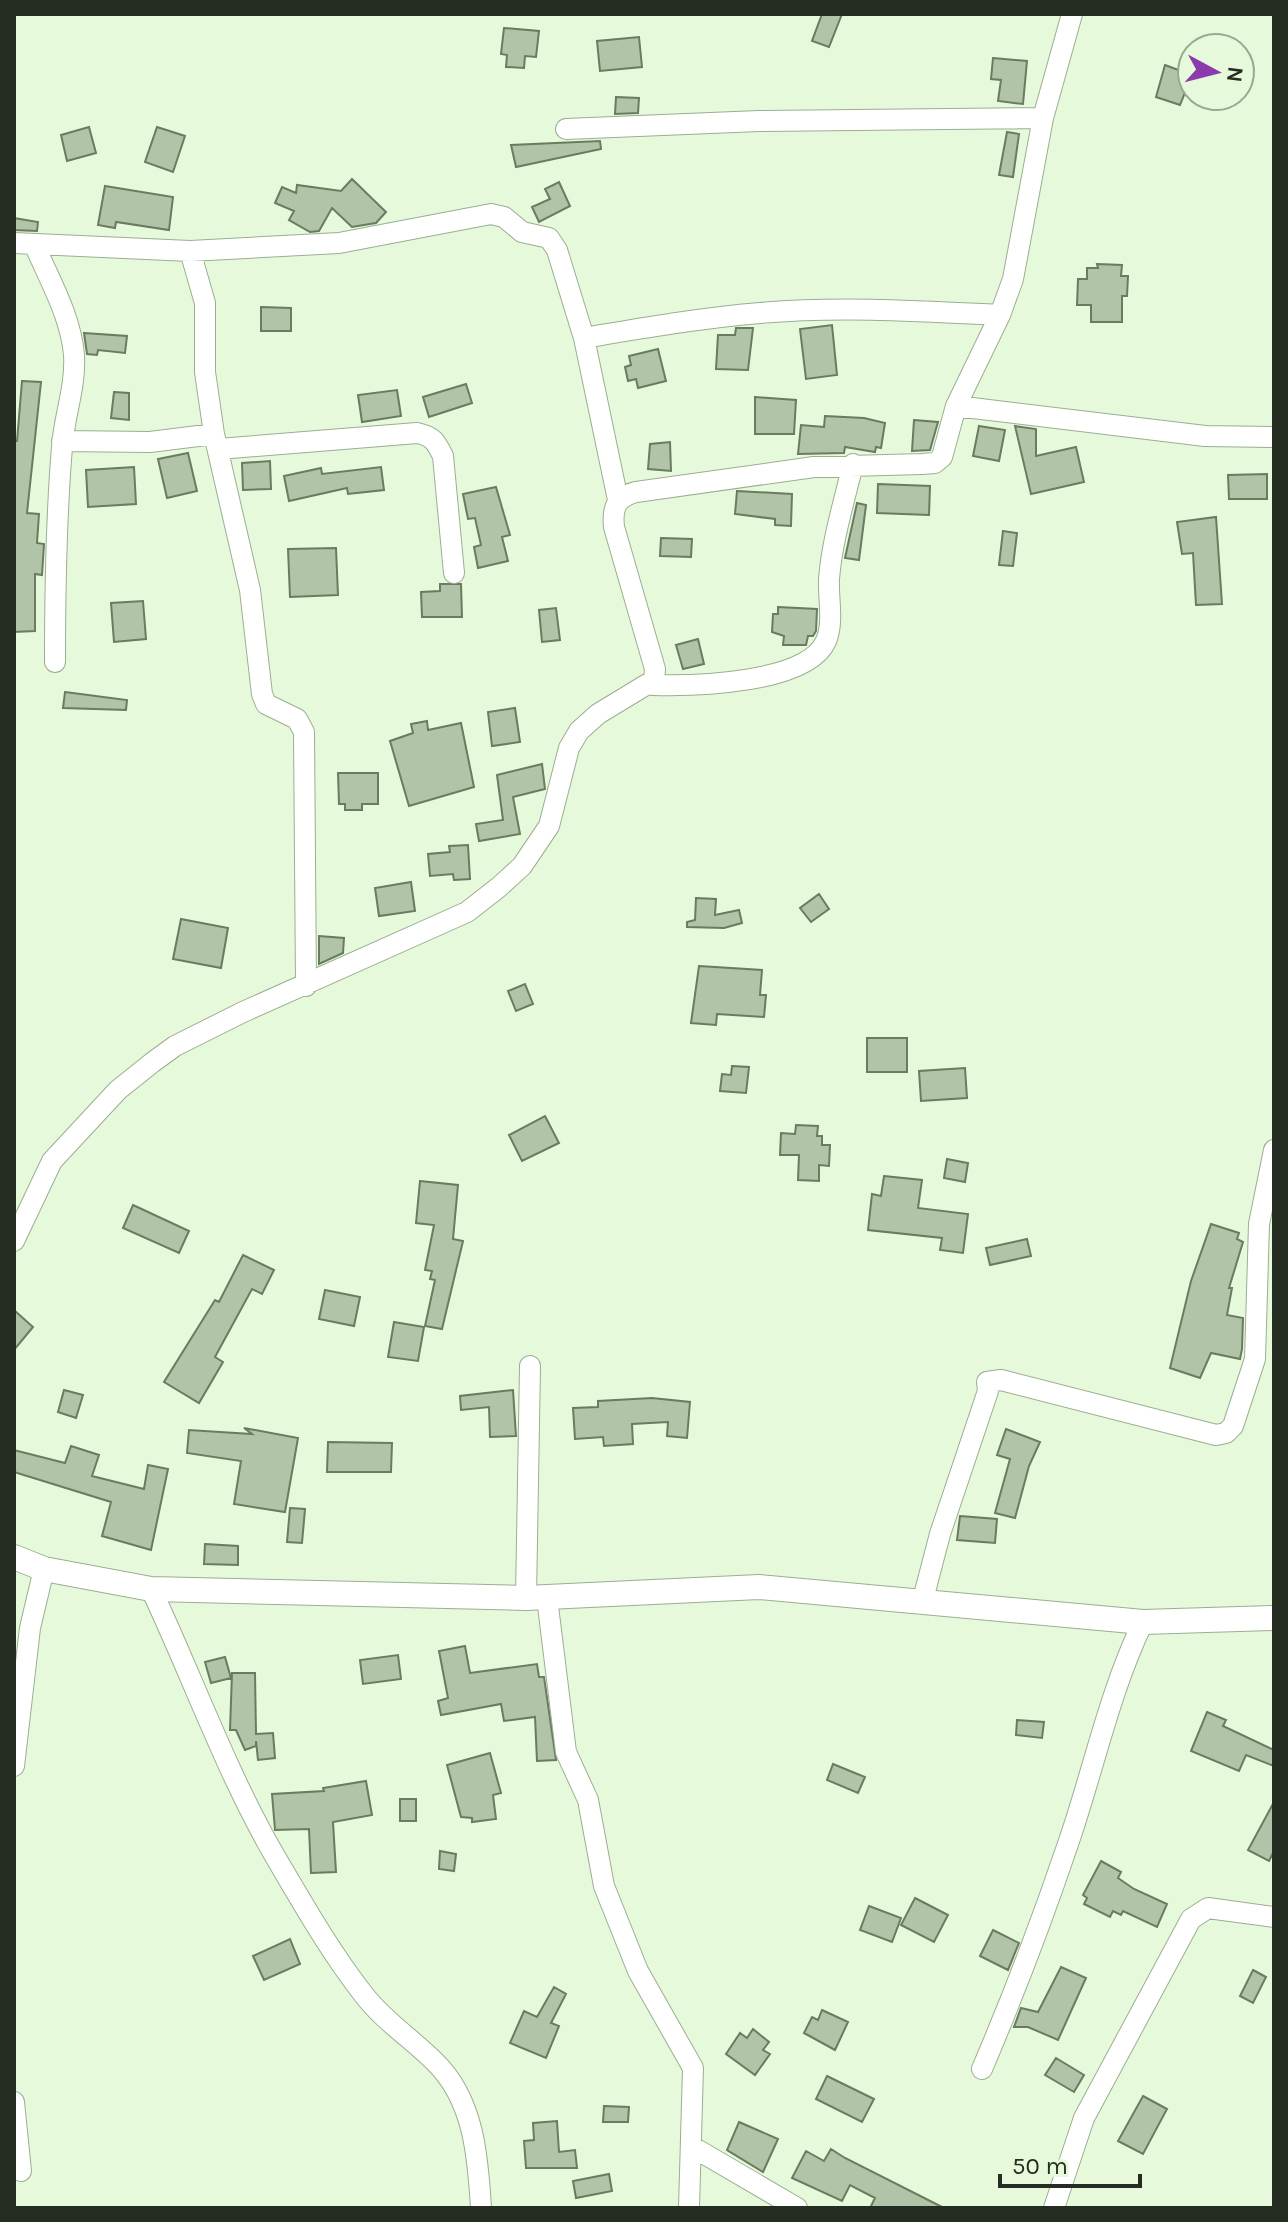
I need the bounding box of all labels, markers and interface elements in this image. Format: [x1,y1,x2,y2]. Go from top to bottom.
north arrow [1176,32,1256,112]
text: N [1221,65,1249,84]
scale bar [1000,2138,1140,2188]
text: 50 m [1012,2152,1068,2180]

